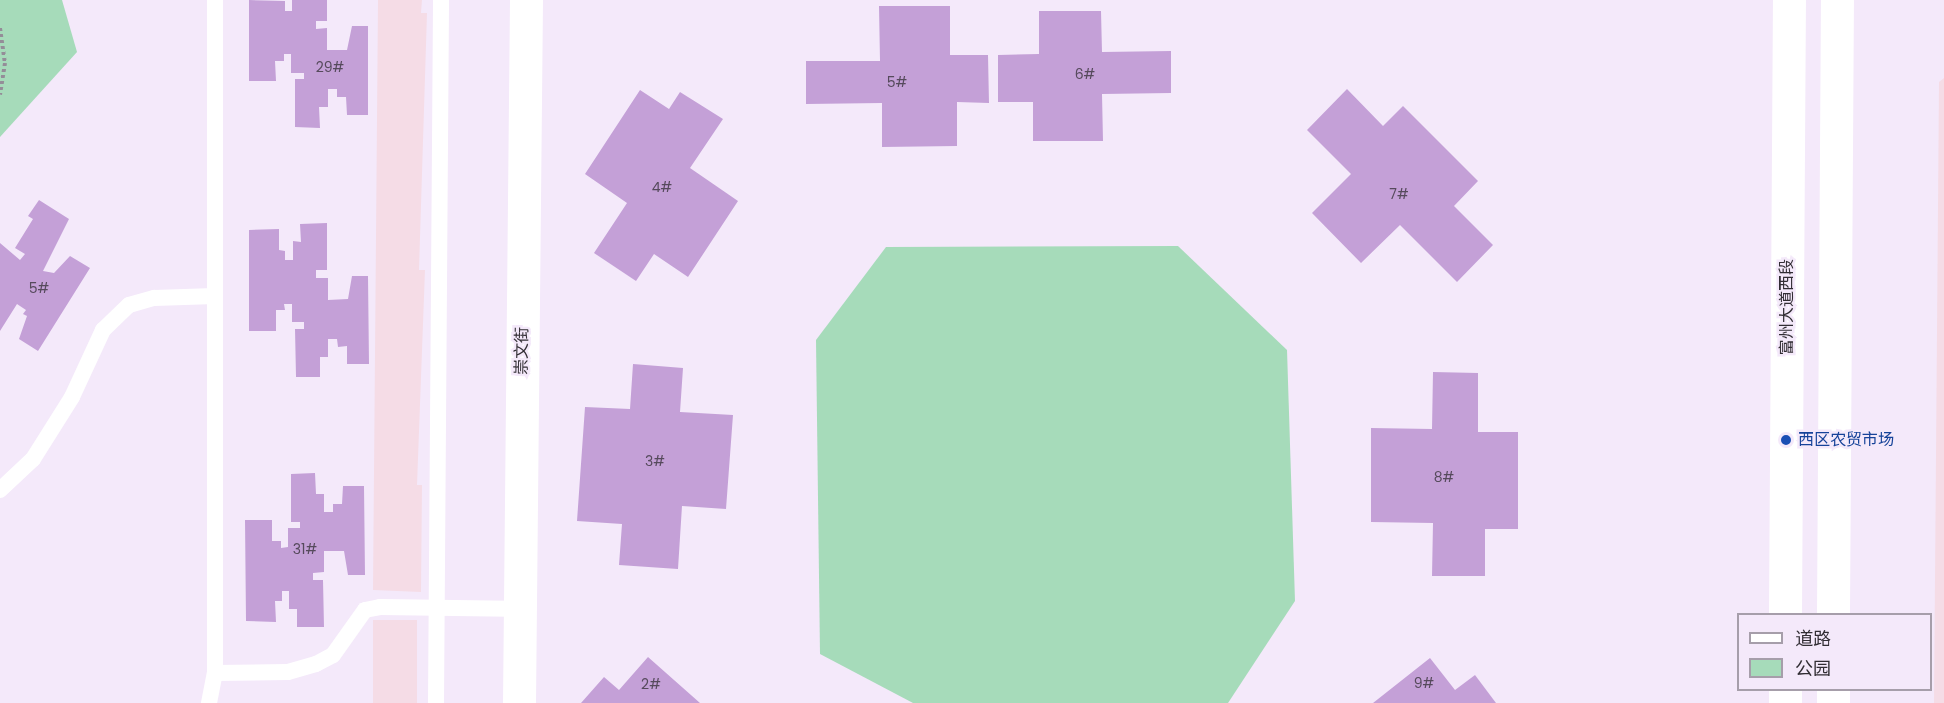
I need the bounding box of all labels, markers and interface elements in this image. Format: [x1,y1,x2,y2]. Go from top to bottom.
house number: 29# [316,59,344,75]
house number: 6# [1075,66,1095,82]
house number: 5# [887,74,907,90]
house number: 4# [652,179,672,195]
house number: 7# [1389,186,1409,202]
street label: 富州大道西段 [1777,259,1797,355]
house number: 5# [29,280,49,296]
street label: 崇文街 [512,327,532,375]
place label: 西区农贸市场 [1798,430,1894,450]
marker: 西区农贸市场 [1779,433,1793,447]
house number: 3# [645,453,665,469]
house number: 8# [1434,469,1454,485]
house number: 31# [293,541,317,557]
legend [1737,613,1932,691]
text: 道路 [1795,626,1831,651]
text: 公园 [1795,656,1831,681]
house number: 9# [1414,675,1434,691]
house number: 2# [641,676,661,692]

